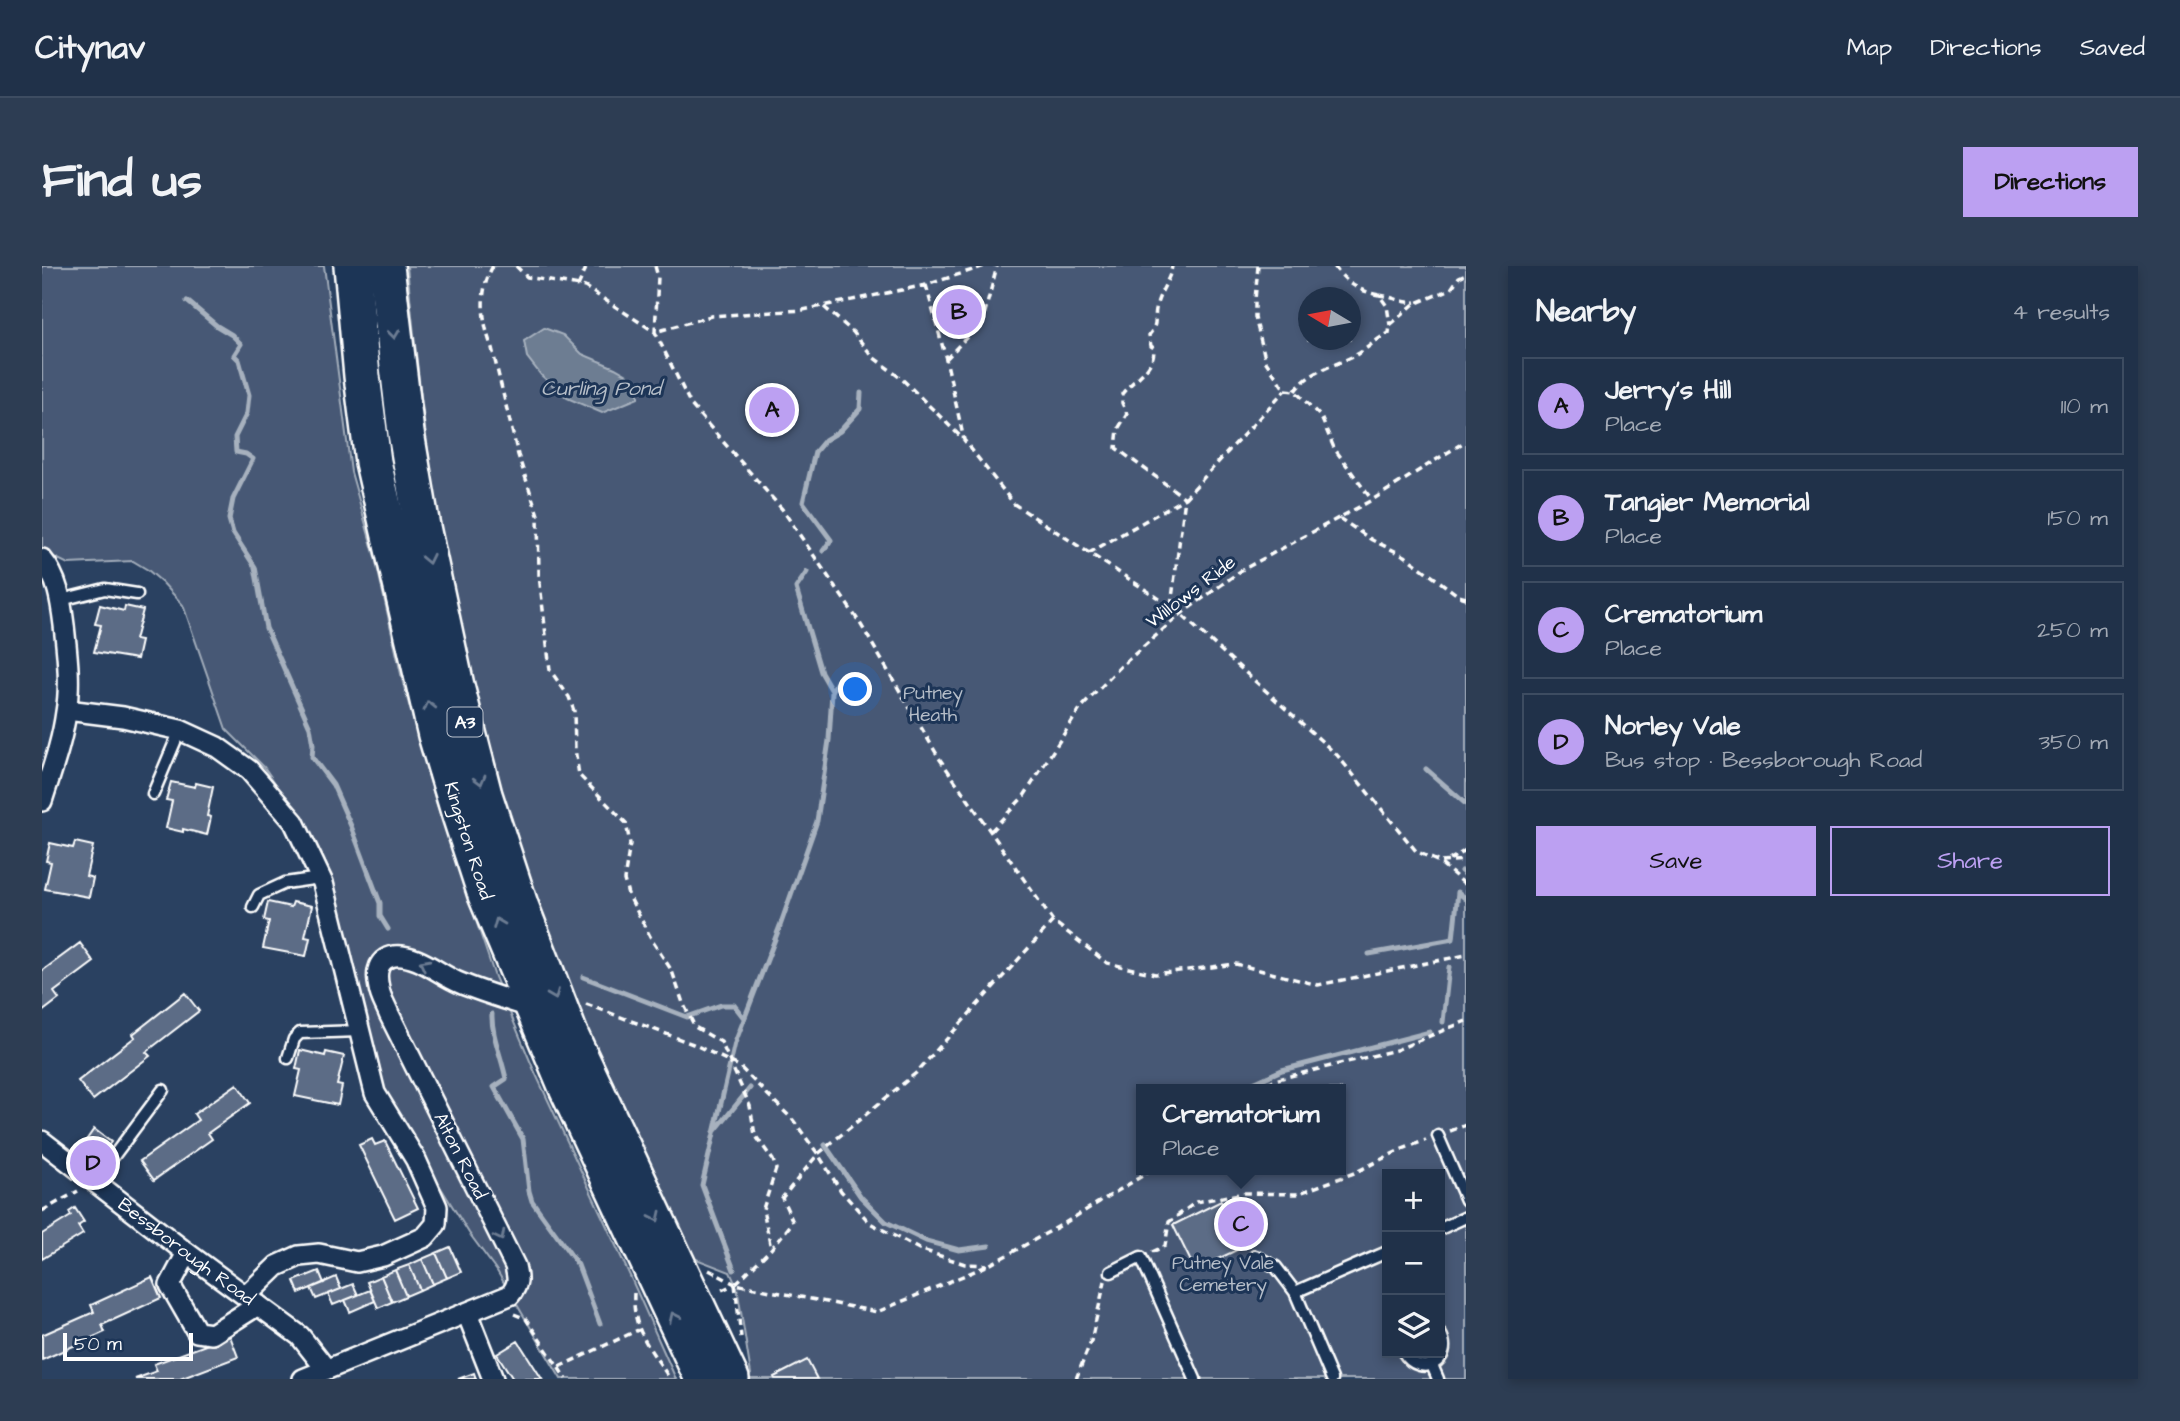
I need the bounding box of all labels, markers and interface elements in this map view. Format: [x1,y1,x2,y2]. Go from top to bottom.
text: Citynav [35,25,145,71]
text: Map [1847,31,1892,65]
text: Directions [1930,31,2042,65]
text: Saved [2080,31,2145,65]
button: Directions [1963,147,2138,217]
text: Find us [42,148,202,216]
pin: B [936,286,982,338]
north arrow [1298,287,1361,350]
text: Nearby [1536,291,1636,333]
text: 4 results [2012,296,2110,328]
one-way arrow [386,329,401,340]
text: Jerry's Hill [1605,372,1731,408]
water label: Curling Pond [541,374,665,404]
pin: A [749,384,795,436]
text: A [1554,390,1568,422]
text: 110 m [2060,390,2108,422]
text: Place [1605,408,1662,440]
text: Tangier Memorial [1605,484,1810,520]
text: B [1553,502,1569,534]
text: 150 m [2047,502,2108,534]
text: Place [1605,520,1662,552]
street label: Willows Ride [1140,549,1242,635]
one-way arrow [420,553,435,565]
text: Crematorium [1605,596,1762,632]
text: C [1553,614,1569,646]
text: 250 m [2037,614,2108,646]
text: Place [1605,632,1662,664]
your location [838,672,872,706]
park label: Putney Heath [903,680,963,729]
one-way arrow [423,700,438,712]
road number: A3 [448,708,482,736]
text: Norley Vale [1605,708,1741,744]
text: D [1554,726,1568,758]
text: 350 m [2038,726,2108,758]
text: Bus stop · Bessborough Road [1605,744,1922,776]
one-way arrow [472,774,486,786]
street label: Kingston Road [437,779,500,903]
button: Save [1536,826,1816,896]
button: Share [1830,826,2110,896]
one-way arrow [492,917,506,929]
one-way arrow [419,959,431,973]
one-way arrow [546,988,560,1001]
popup [1136,1084,1346,1175]
text: Crematorium [1162,1096,1320,1132]
street label: Alton Road [427,1108,494,1204]
text: Place [1162,1132,1219,1164]
pin: D [70,1137,116,1189]
map controls [1382,1169,1445,1358]
button: + [1382,1169,1445,1232]
street label: Bessborough Road [112,1191,261,1312]
pin: C [1218,1198,1264,1250]
one-way arrow [648,1210,662,1222]
one-way arrow [492,1229,506,1241]
button: − [1382,1232,1445,1295]
park label: Putney Vale Cemetery [1172,1250,1274,1300]
button: layers [1382,1295,1445,1358]
one-way arrow [669,1312,683,1324]
scale bar [63,1330,192,1362]
text: 50 m [74,1331,122,1358]

